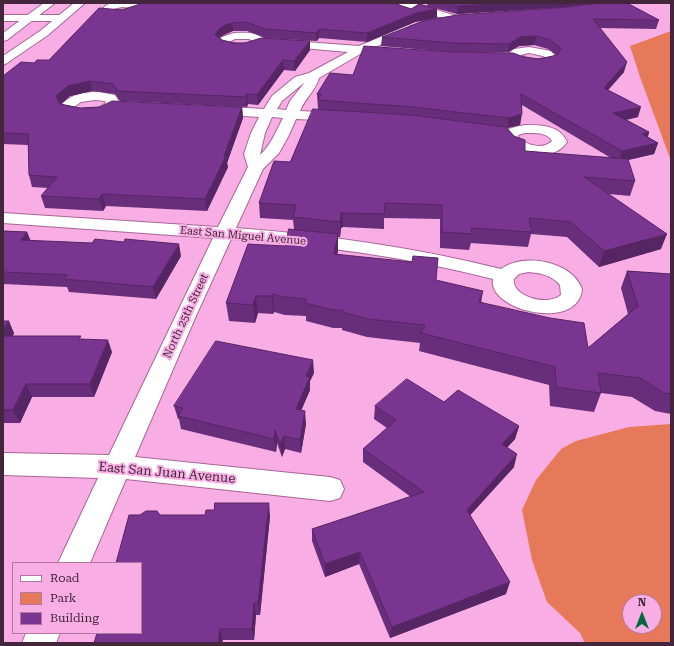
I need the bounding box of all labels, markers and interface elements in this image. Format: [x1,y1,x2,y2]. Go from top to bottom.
street label: East San Miguel Avenue [179,224,307,248]
street label: North 25th Street [161,272,211,360]
street label: East San Juan Avenue [98,459,236,487]
legend [12,562,142,634]
text: Road [50,571,79,585]
text: Park [50,591,76,605]
north arrow [622,594,662,634]
text: N [638,596,646,609]
text: Building [50,611,99,625]

